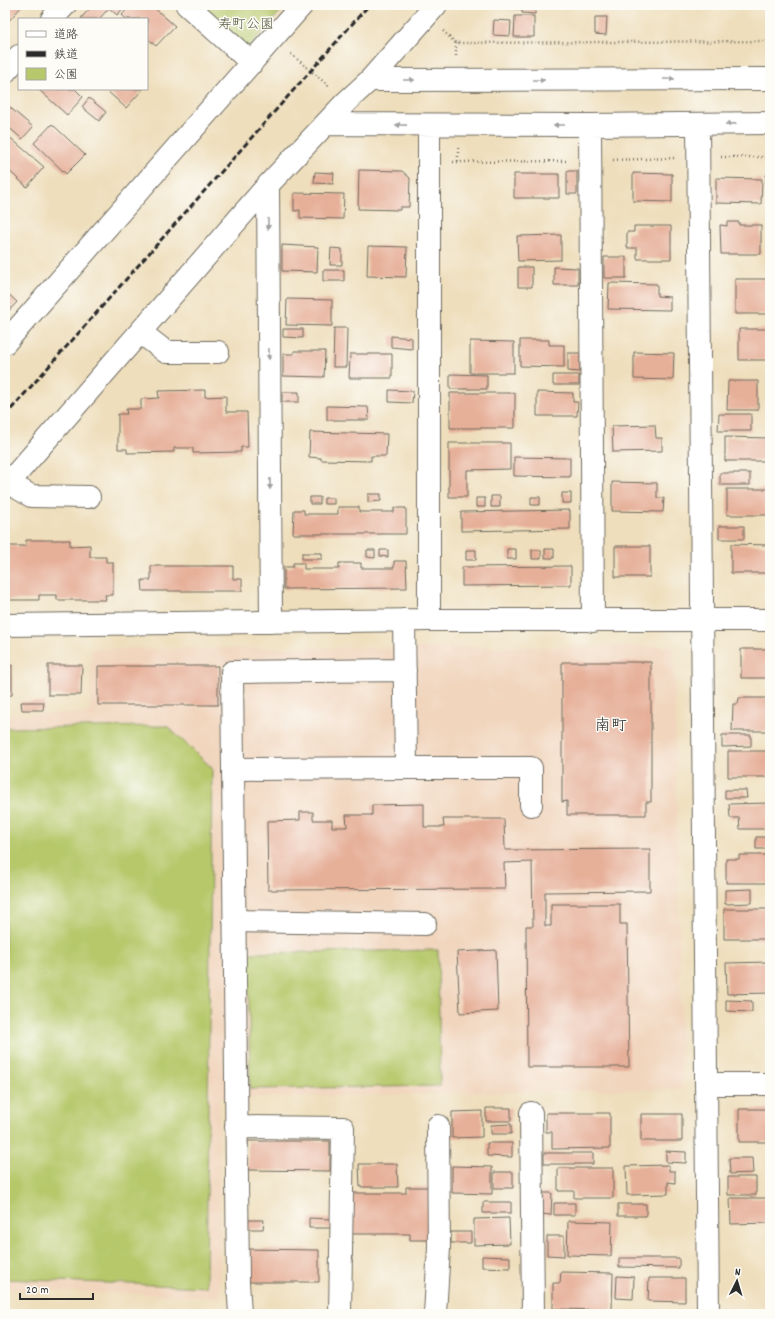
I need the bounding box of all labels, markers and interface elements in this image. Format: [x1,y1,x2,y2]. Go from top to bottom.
park label: 寿町公園 [218,15,274,35]
legend [18,18,148,90]
text: 道路 [54,27,78,44]
text: 鉄道 [54,47,78,64]
text: 公園 [54,67,78,84]
one-way arrow [533,76,545,83]
one-way arrow [663,76,676,82]
one-way arrow [403,77,416,83]
one-way arrow [724,121,737,127]
one-way arrow [394,122,407,128]
one-way arrow [552,122,565,128]
one-way arrow [265,218,271,231]
one-way arrow [266,348,272,361]
one-way arrow [267,478,273,491]
district label: 南町 [595,715,627,738]
north arrow [717,1261,757,1301]
text: N [734,1265,742,1281]
scale bar [20,1275,93,1301]
text: 20 m [26,1282,49,1299]

